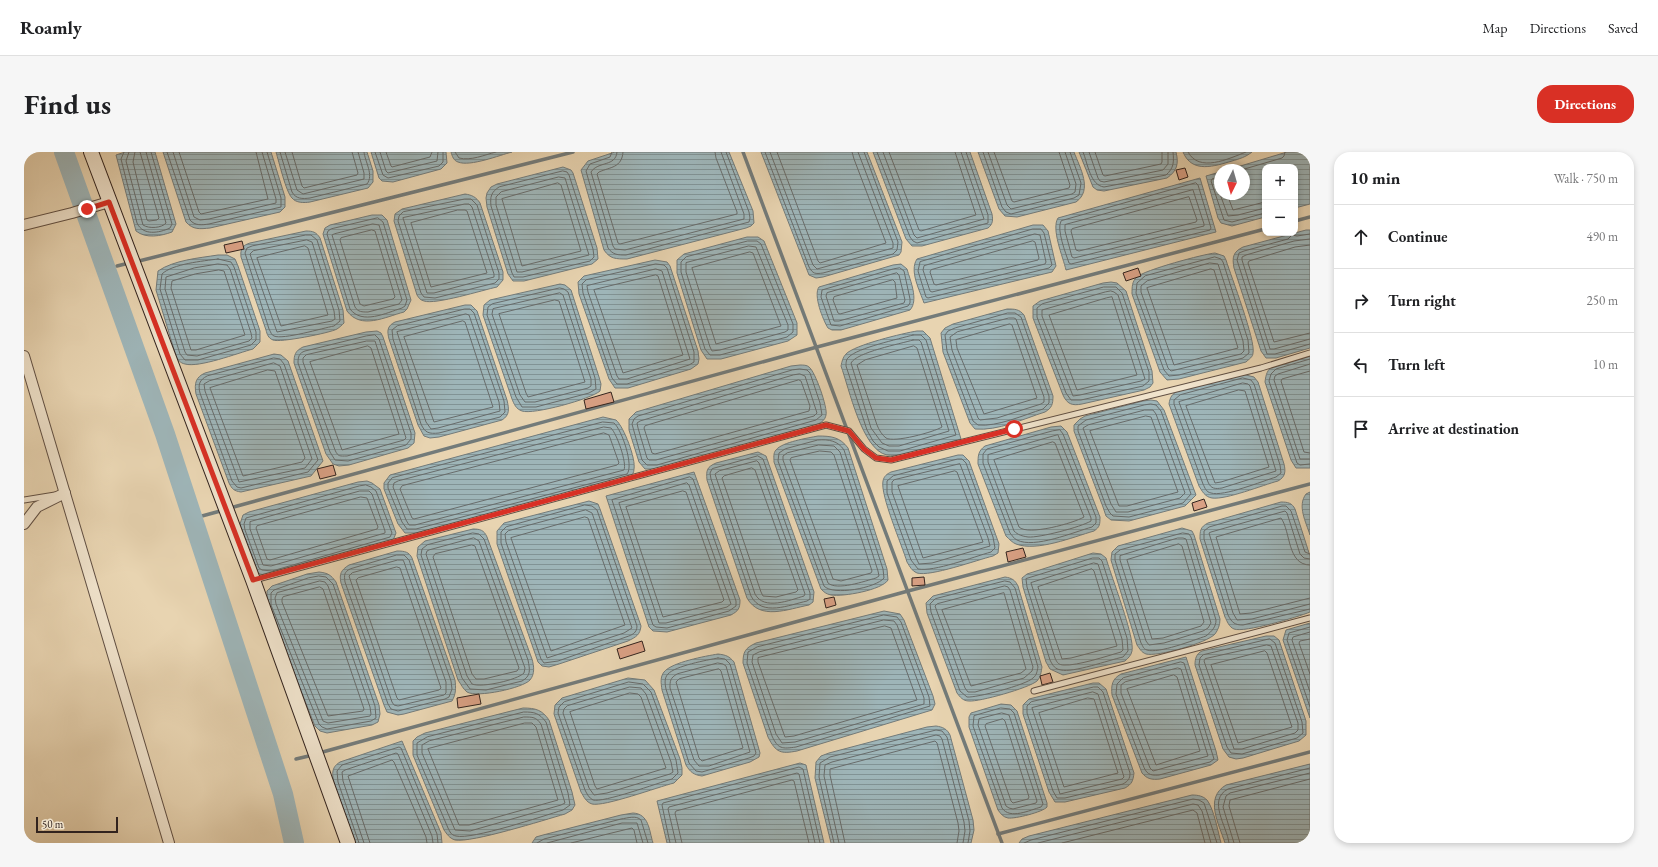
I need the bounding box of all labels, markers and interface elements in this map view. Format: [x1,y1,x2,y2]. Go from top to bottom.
text: Roamly [20,15,82,40]
text: Map [1482,19,1508,37]
text: Directions [1530,19,1586,37]
text: Saved [1608,19,1638,37]
button: Directions [1537,85,1634,123]
text: Find us [24,86,111,122]
north arrow [1214,164,1250,200]
map controls [1262,164,1298,236]
button: + [1262,164,1298,200]
text: 10 min [1350,167,1400,189]
text: Walk · 750 m [1554,170,1618,187]
route end [78,200,96,218]
button: − [1262,200,1298,236]
icon: ahead [1350,226,1372,248]
text: Continue [1388,227,1448,246]
text: 490 m [1587,228,1618,245]
icon: right [1350,290,1372,312]
text: Turn right [1388,291,1456,310]
text: 250 m [1587,292,1618,309]
icon: left [1350,354,1372,376]
text: Turn left [1388,355,1445,374]
text: 10 m [1593,356,1618,373]
icon: arrive [1350,418,1372,440]
text: Arrive at destination [1388,419,1519,438]
route start [1005,420,1023,438]
scale bar [36,815,118,834]
text: 50 m [42,817,63,831]

